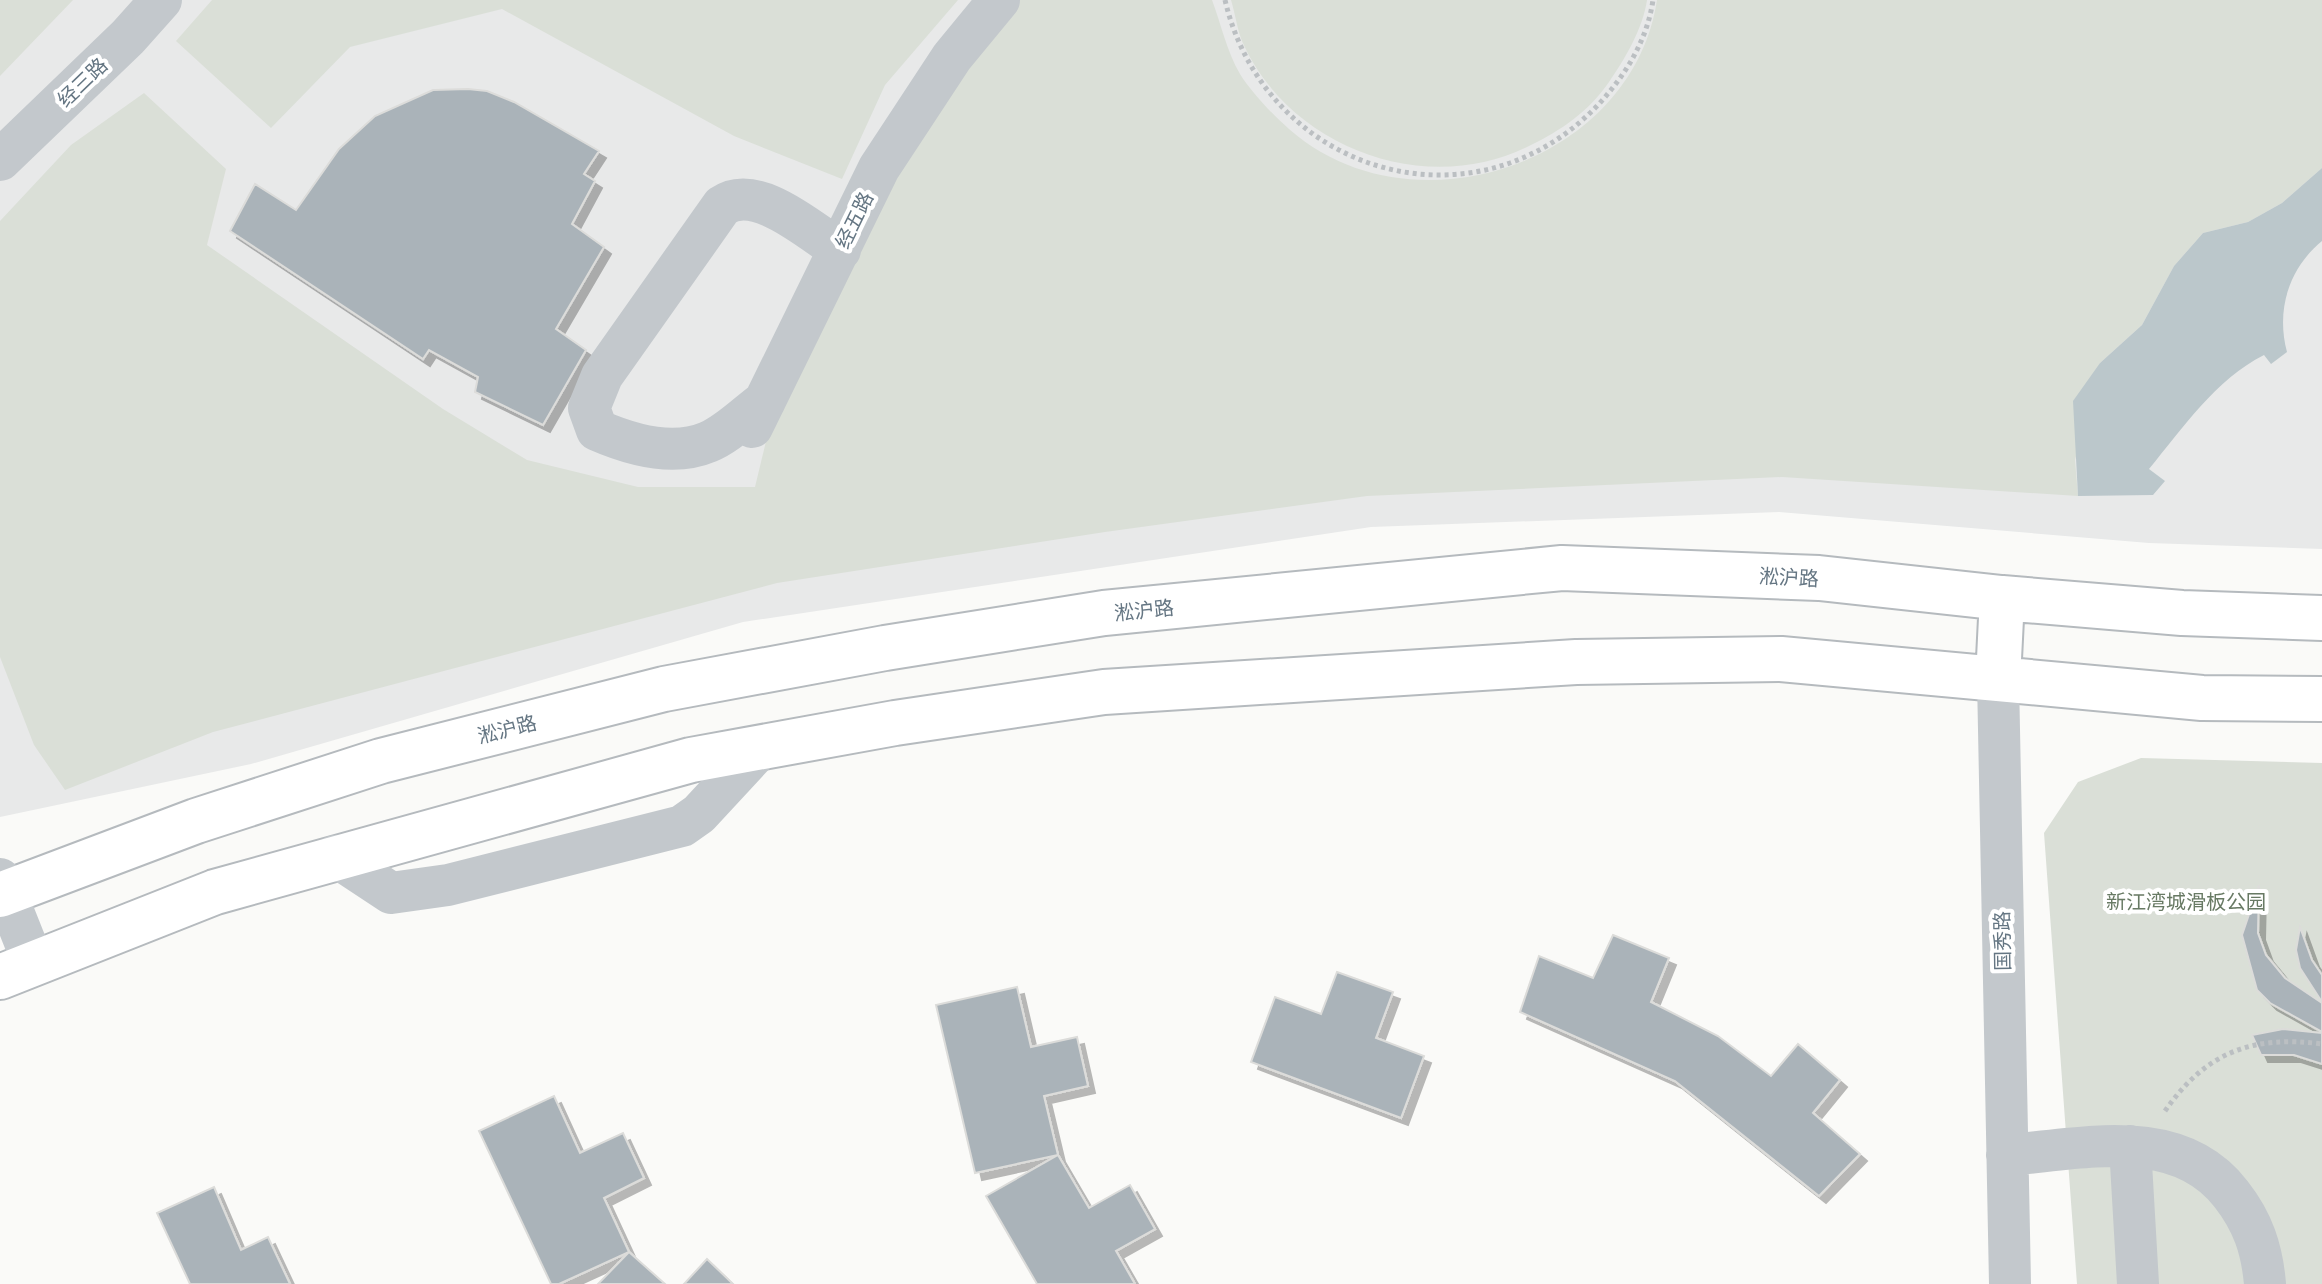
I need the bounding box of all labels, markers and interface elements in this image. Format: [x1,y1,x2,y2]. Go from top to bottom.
street label: 经三路 [52,53,112,111]
street label: 经五路 [831,188,877,252]
street label: 淞沪路 [1758,564,1820,590]
street label: 淞沪路 [1113,595,1175,625]
street label: 淞沪路 [475,711,539,747]
park label: 新江湾城滑板公园 [2106,890,2266,913]
street label: 国秀路 [1990,911,2014,971]

